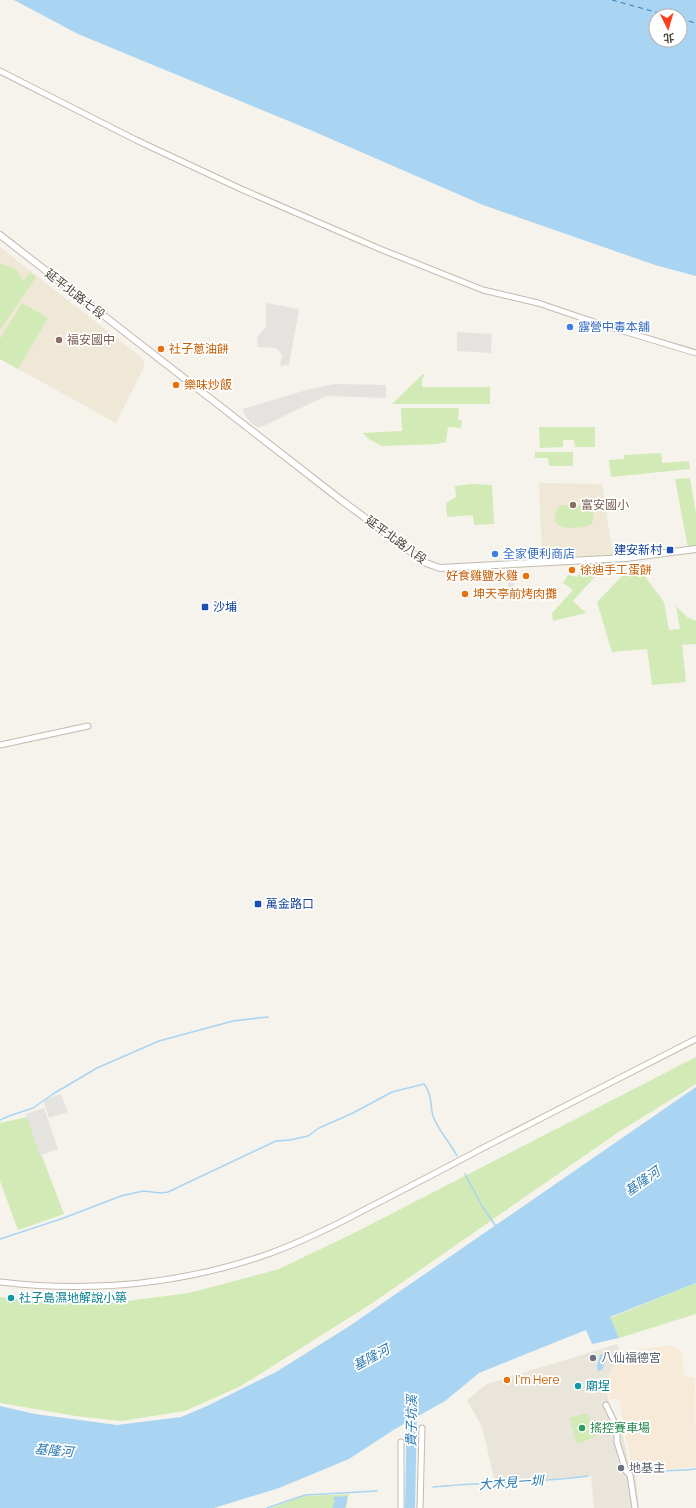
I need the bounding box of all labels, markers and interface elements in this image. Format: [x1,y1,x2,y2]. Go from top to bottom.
north arrow [648,8,688,48]
text: 北 [663,31,675,46]
street label: 延平北路七段 [42,265,109,322]
place label: 露營中毒本舖 [578,318,650,335]
marker: 露營中毒本舖 [565,322,575,332]
place label: 福安國中 [67,331,115,348]
marker: 福安國中 [54,335,64,345]
place label: 社子蔥油餅 [169,340,229,357]
marker: 社子蔥油餅 [156,344,166,354]
place label: 樂味炒飯 [184,376,232,393]
marker: 樂味炒飯 [171,380,181,390]
place label: 富安國小 [581,496,629,513]
marker: 富安國小 [568,500,578,510]
street label: 延平北路八段 [362,512,430,568]
place label: 建安新村 [614,541,663,558]
place label: 全家便利商店 [503,545,575,562]
marker: 建安新村 [665,545,675,555]
marker: 全家便利商店 [490,549,500,559]
place label: 徐迪手工蛋餅 [580,561,652,578]
marker: 徐迪手工蛋餅 [567,565,577,575]
place label: 好食雞鹽水雞 [446,567,518,584]
marker: 好食雞鹽水雞 [521,571,531,581]
place label: 坤天亭前烤肉攤 [473,585,557,602]
marker: 坤天亭前烤肉攤 [460,589,470,599]
place label: 沙埔 [213,598,237,615]
marker: 沙埔 [200,602,210,612]
place label: 萬金路口 [266,895,314,912]
marker: 萬金路口 [253,899,263,909]
water label: 基隆河 [621,1161,666,1200]
place label: 社子島濕地解說小築 [19,1289,127,1306]
marker: 社子島濕地解說小築 [6,1293,16,1303]
water label: 基隆河 [350,1338,395,1374]
place label: 八仙福德宮 [601,1349,661,1366]
marker: 八仙福德宮 [588,1353,598,1363]
place label: I'm Here [515,1371,559,1388]
marker: I'm Here [502,1375,512,1385]
place label: 廟埕 [586,1377,610,1394]
marker: 廟埕 [573,1381,583,1391]
water label: 貴子坑溪 [402,1393,420,1447]
place label: 搖控賽車場 [590,1419,650,1436]
marker: 搖控賽車場 [577,1423,587,1433]
water label: 基隆河 [34,1439,77,1461]
place label: 地基主 [629,1459,665,1476]
marker: 地基主 [616,1463,626,1473]
water label: 大木見一圳 [478,1471,546,1493]

